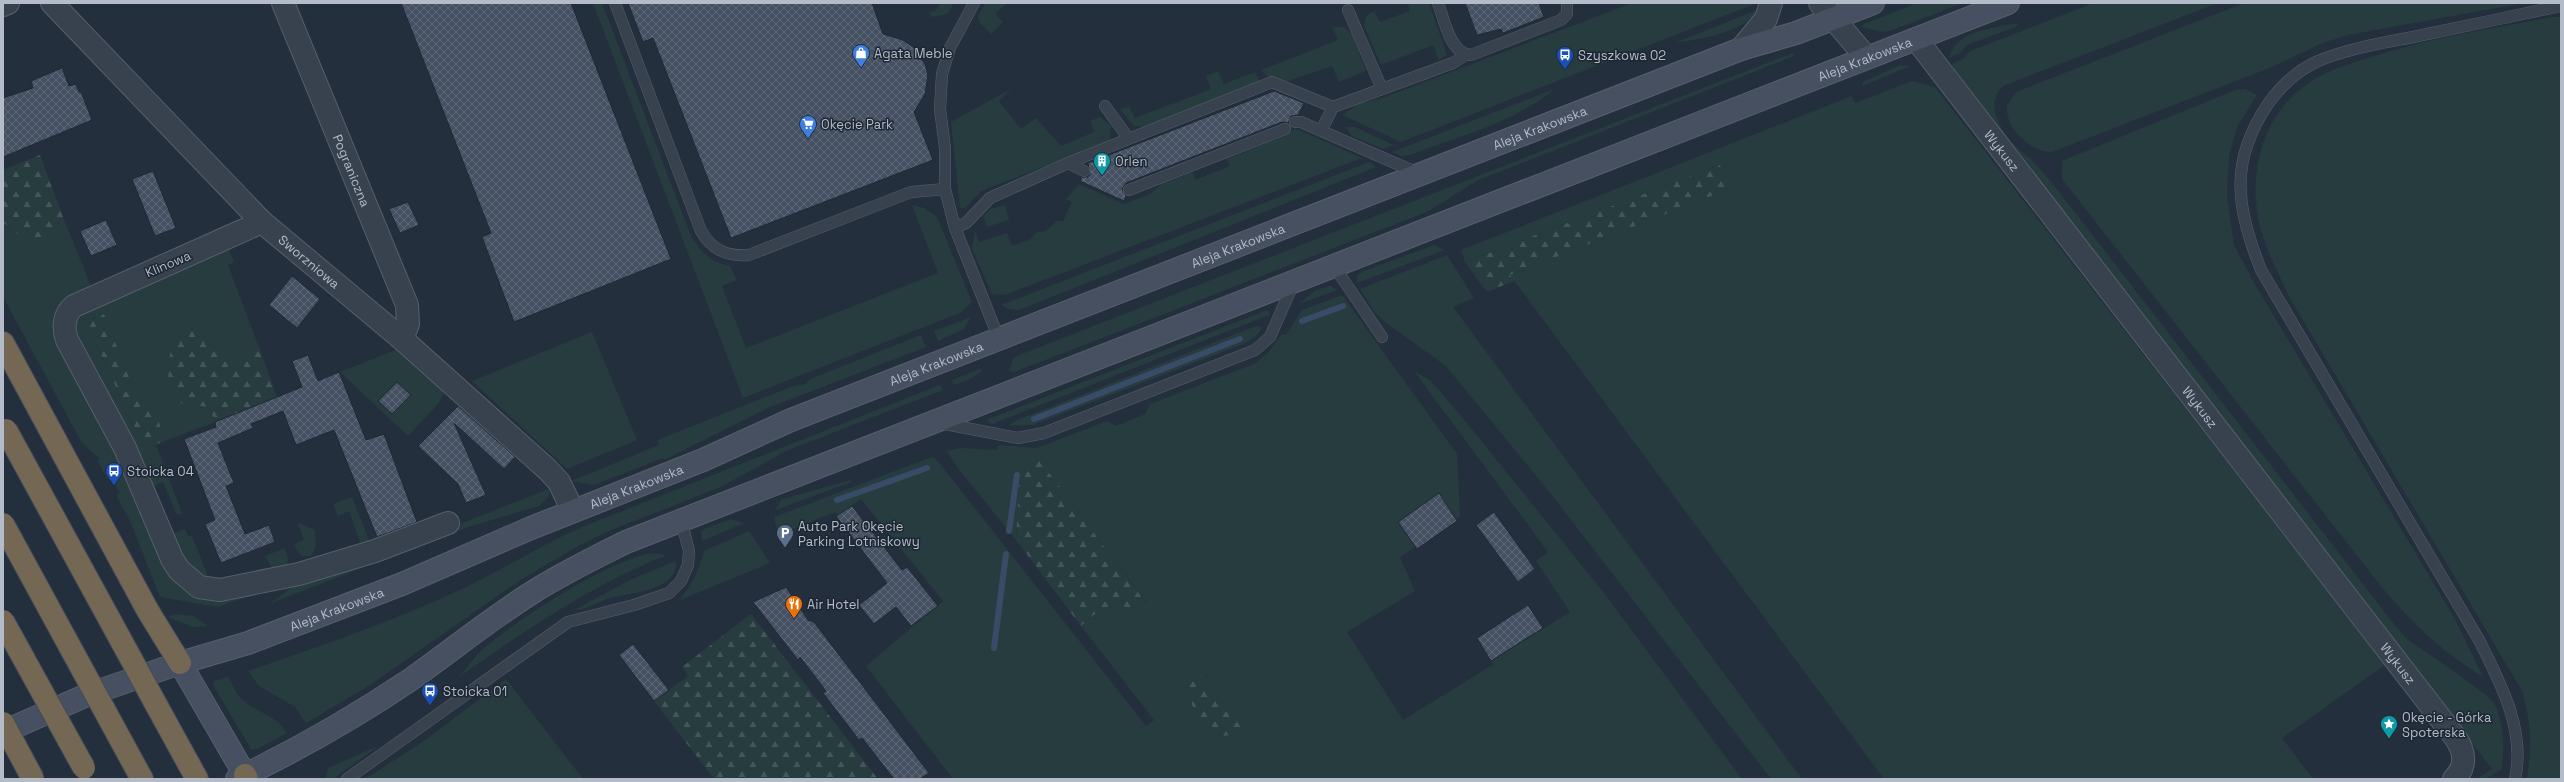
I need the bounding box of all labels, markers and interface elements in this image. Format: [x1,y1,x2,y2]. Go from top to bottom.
street label: Aleja Krakowska [1815,33,1915,85]
shop icon: Agata Meble [851,43,871,68]
place label: Agata Meble [874,45,953,62]
bus stop icon: Szyszkowa 02 [1555,45,1575,70]
place label: Szyszkowa 02 [1578,47,1666,64]
street label: Aleja Krakowska [1490,101,1590,154]
supermarket icon: Okęcie Park [798,114,818,139]
place label: Okęcie Park [821,116,893,133]
street label: Wykusz [1981,126,2024,175]
street label: Pograniczna [329,132,374,210]
building icon: Orlen [1092,151,1112,176]
place label: Orlen [1115,153,1147,170]
street label: Aleja Krakowska [1189,219,1288,271]
street label: Sworzniowa [275,231,344,292]
street label: Klinowa [143,247,194,281]
street label: Aleja Krakowska [887,337,986,389]
street label: Wykusz [2179,383,2222,431]
street label: Aleja Krakowska [587,460,686,512]
bus stop icon: Stoicka 04 [104,461,124,486]
place label: Stoicka 04 [127,463,194,480]
place label: Auto Park Okęcie Parking Lotniskowy [798,518,920,550]
parking icon: Auto Park Okęcie Parking Lotniskowy [775,523,795,548]
street label: Aleja Krakowska [287,583,387,635]
restaurant icon: Air Hotel [784,594,804,619]
place label: Air Hotel [807,596,860,613]
street label: Wykusz [2377,639,2420,688]
bus stop icon: Stoicka 01 [420,681,440,706]
place label: Stoicka 01 [443,683,507,700]
place label: Okęcie - Górka Spoterska [2402,709,2492,741]
place icon: Okęcie - Górka Spoterska [2379,714,2399,739]

